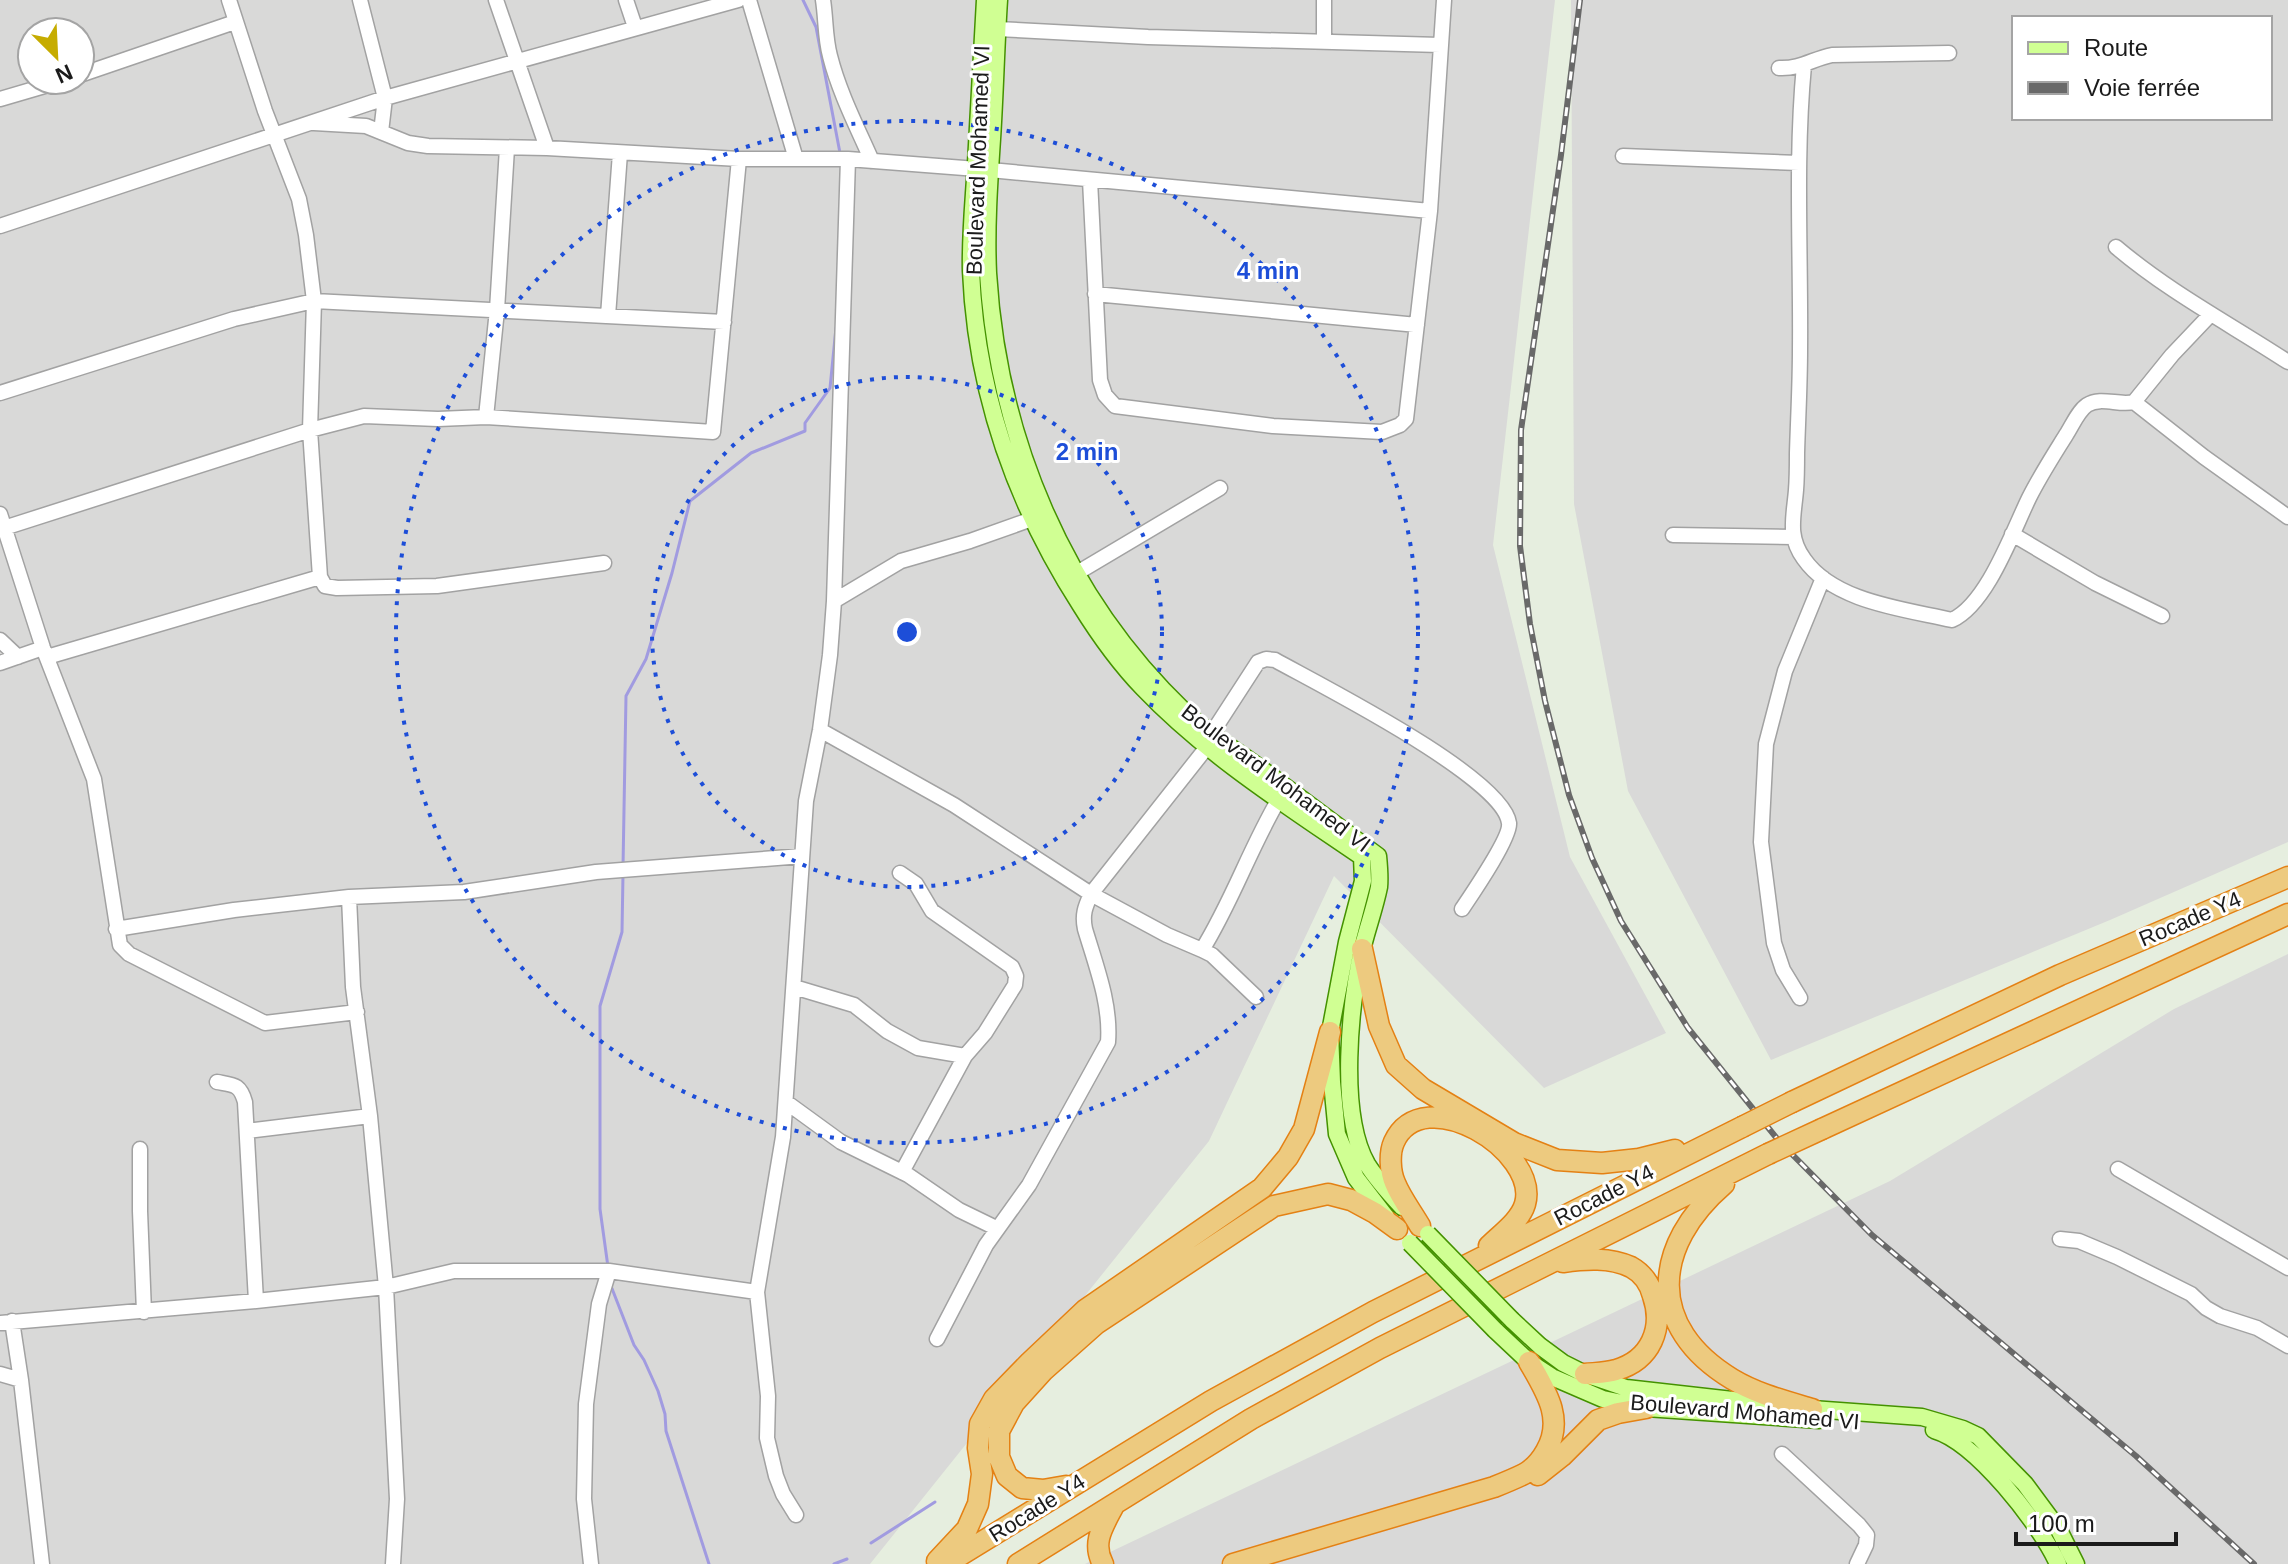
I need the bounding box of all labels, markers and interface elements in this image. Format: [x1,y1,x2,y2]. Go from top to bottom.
north arrow [16,16,96,96]
legend [2012,16,2272,120]
text: Route [2084,34,2148,61]
street label: Boulevard Mohamed VI [961,45,995,275]
text: N [52,59,76,88]
text: Voie ferrée [2084,74,2200,101]
text: 4 min [1237,257,1299,284]
text: 2 min [1056,438,1118,465]
centre of rings [893,618,921,646]
street label: Boulevard Mohamed VI [1177,699,1375,857]
street label: Rocade Y4 [2135,886,2245,952]
street label: Rocade Y4 [1550,1159,1658,1231]
street label: Boulevard Mohamed VI [1629,1390,1861,1434]
street label: Rocade Y4 [984,1469,1090,1547]
scale bar [2016,1496,2176,1546]
text: 100 m [2028,1510,2095,1537]

